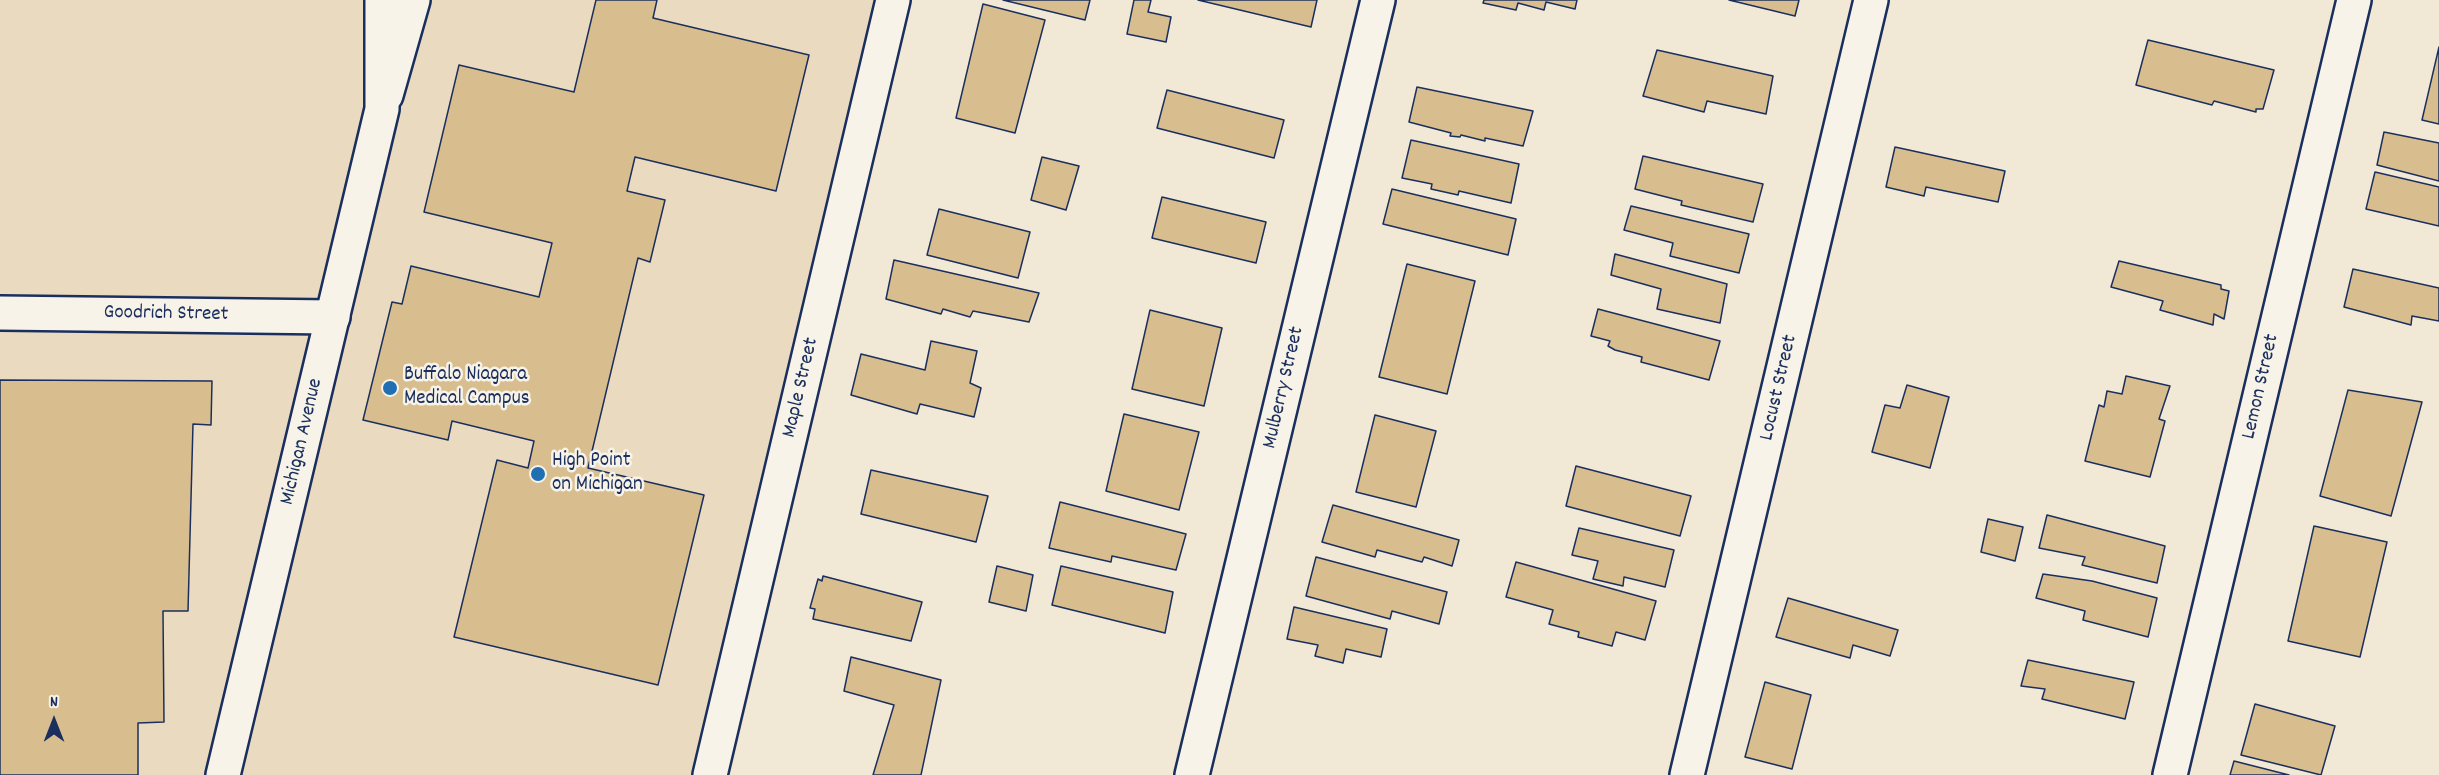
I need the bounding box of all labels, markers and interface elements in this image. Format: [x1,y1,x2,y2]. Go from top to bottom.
street label: Goodrich Street [103,301,229,329]
street label: Mulberry Street [1259,324,1311,452]
street label: Lemon Street [2238,332,2286,442]
street label: Locust Street [1756,333,1804,443]
street label: Maple Street [778,336,826,440]
place label: Buffalo Niagara Medical Campus [404,363,530,413]
street label: Michigan Avenue [276,376,330,508]
marker: Buffalo Niagara Medical Campus [381,379,399,397]
place label: High Point on Michigan [552,449,643,499]
marker: High Point on Michigan [529,465,547,483]
north arrow [24,691,84,751]
text: N [50,691,58,714]

